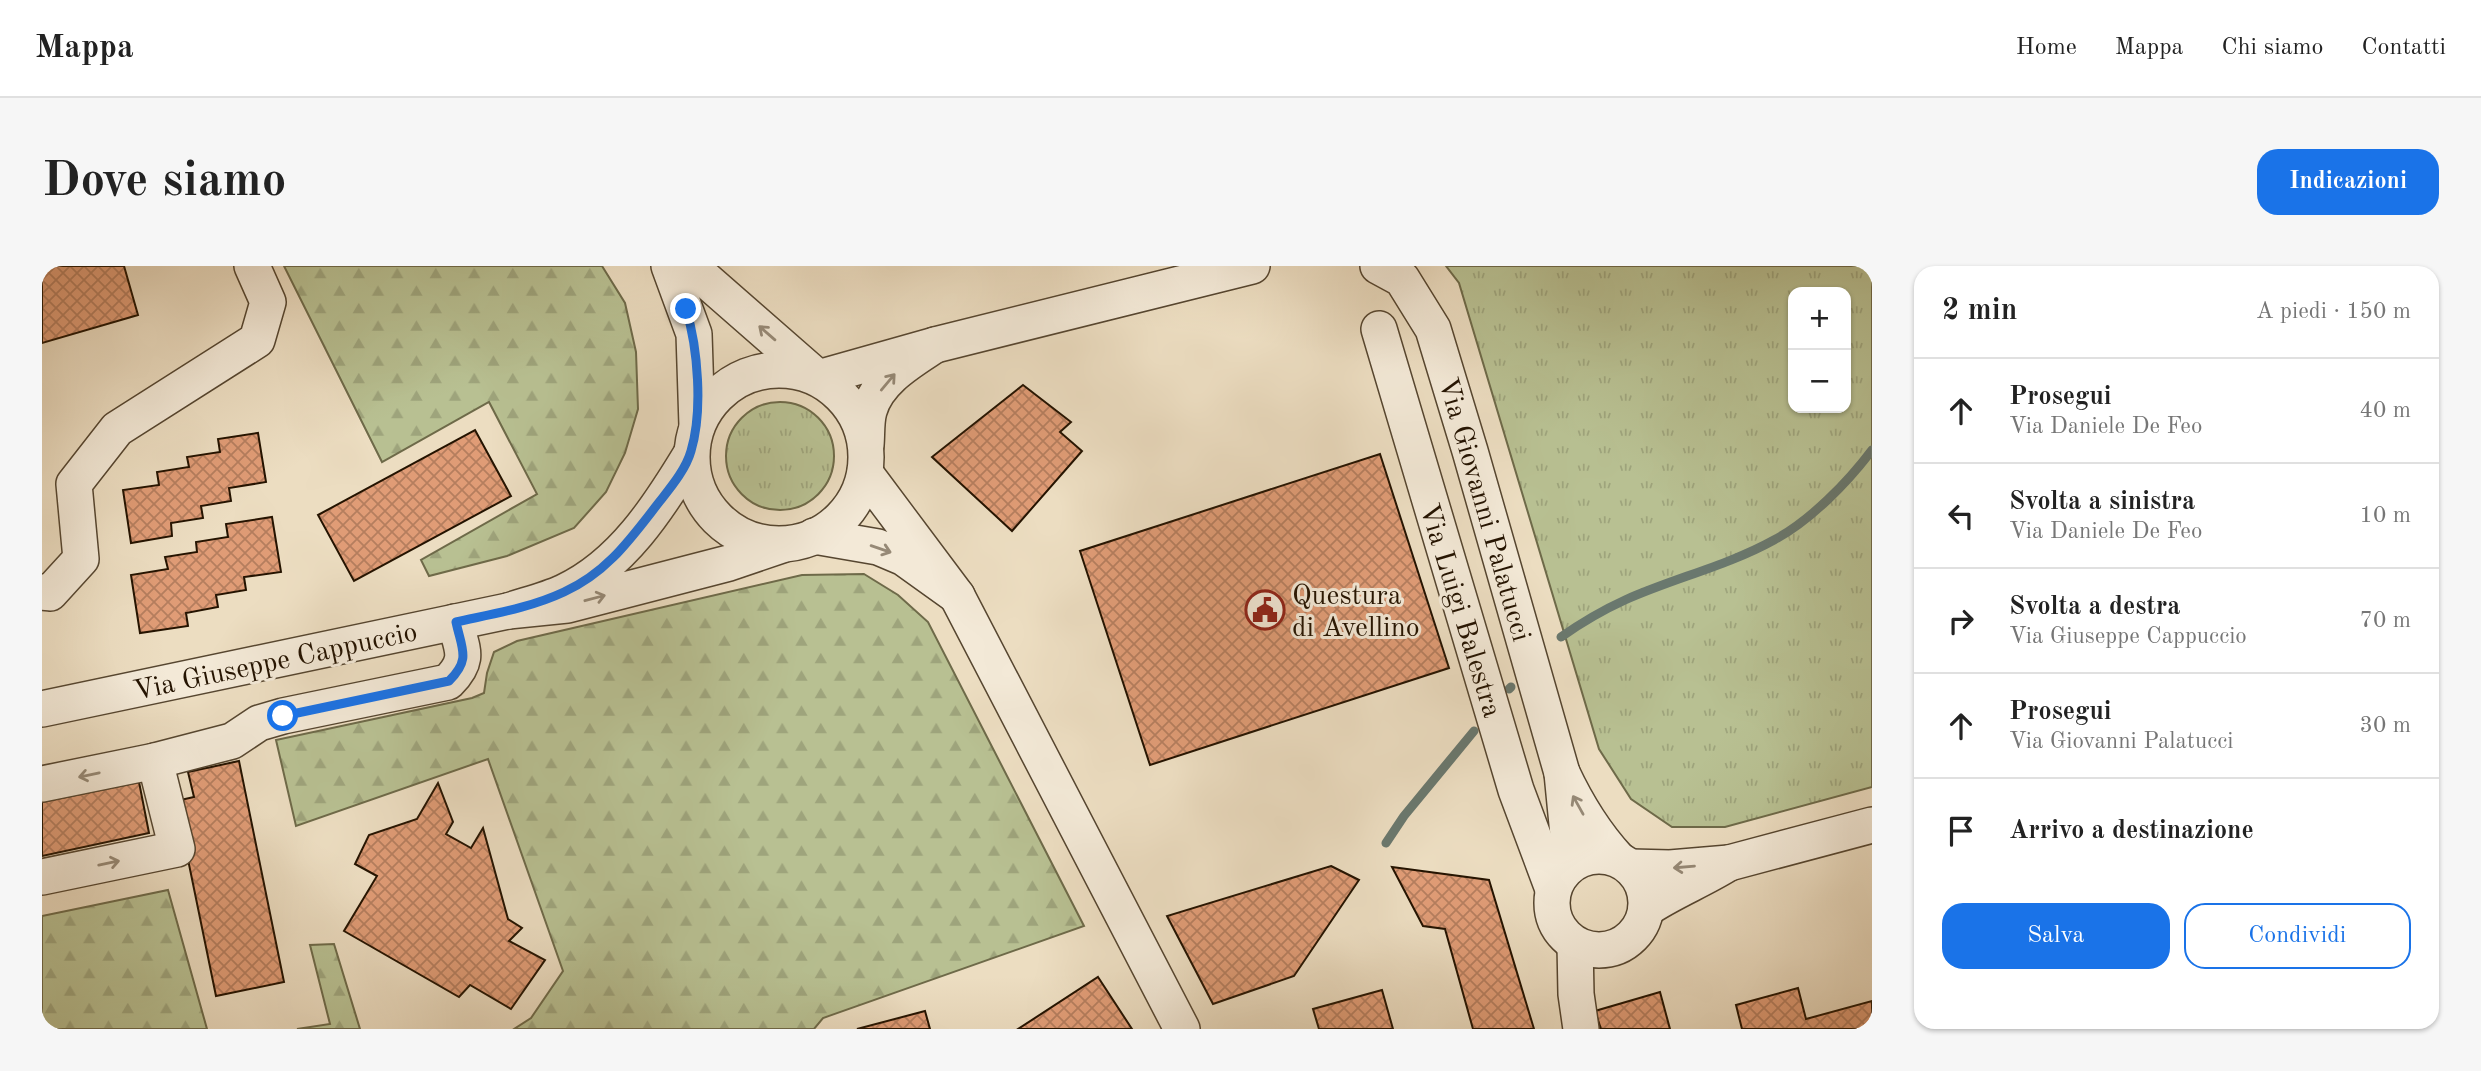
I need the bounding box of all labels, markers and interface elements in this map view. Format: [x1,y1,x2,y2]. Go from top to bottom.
text: Mappa [35,32,134,65]
text: Home [2016,36,2077,60]
text: Mappa [2115,36,2183,60]
text: Chi siamo [2221,36,2324,60]
text: Contatti [2362,36,2446,60]
button: Indicazioni [2257,149,2439,215]
text: Dove siamo [42,158,287,207]
map controls [1788,287,1851,413]
button: + [1788,287,1851,350]
route end [670,293,701,324]
text: 2 min [1942,296,2017,326]
text: A piedi · 150 m [2256,300,2411,323]
one-way arrow [759,325,776,342]
button: − [1788,350,1851,413]
one-way arrow [880,374,895,392]
street label: Via Giovanni Palatucci [1432,375,1534,645]
text: Prosegui [2009,384,2112,410]
icon: ahead [1942,392,1980,430]
text: 40 m [2360,399,2411,422]
text: Via Daniele De Feo [2009,415,2202,438]
text: Svolta a sinistra [2009,489,2195,515]
icon: left [1942,497,1980,535]
street label: Via Luigi Balestra [1413,501,1505,721]
text: 10 m [2360,504,2411,527]
text: Via Daniele De Feo [2009,520,2202,543]
one-way arrow [869,544,891,557]
place label: Questura di Avellino [1292,583,1420,643]
public building icon: Questura di Avellino [1244,589,1286,631]
one-way arrow [584,590,606,603]
text: Svolta a destra [2009,594,2180,620]
icon: right [1942,602,1980,640]
text: 70 m [2360,609,2411,632]
street label: Via Giuseppe Cappuccio [131,619,420,707]
text: Via Giuseppe Cappuccio [2009,625,2247,648]
text: Prosegui [2009,699,2112,725]
route start [267,700,298,731]
icon: ahead [1942,707,1980,745]
text: 30 m [2360,714,2411,737]
text: Via Giovanni Palatucci [2009,730,2233,753]
one-way arrow [78,768,101,782]
one-way arrow [1571,795,1585,815]
icon: arrive [1942,812,1980,850]
text: Arrivo a destinazione [2009,818,2254,844]
one-way arrow [97,855,120,869]
one-way arrow [1673,861,1695,874]
button: Salva [1942,903,2170,969]
button: Condividi [2184,903,2411,969]

